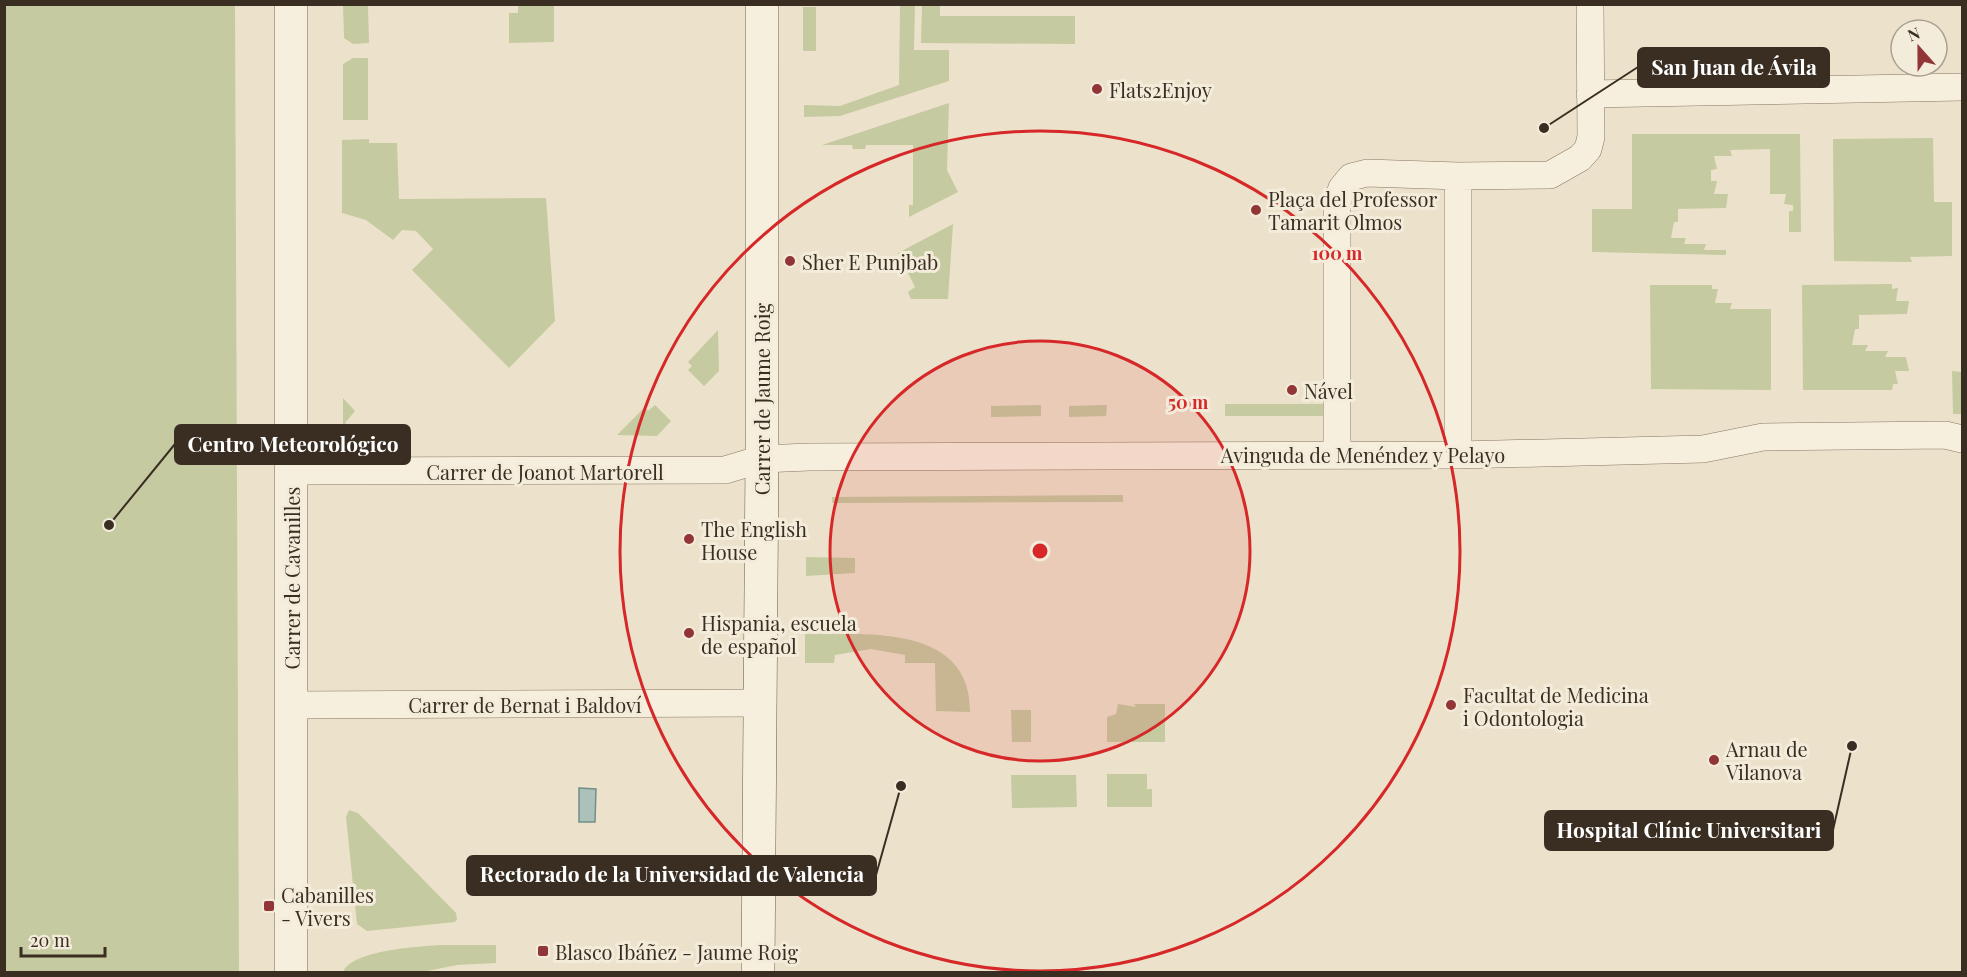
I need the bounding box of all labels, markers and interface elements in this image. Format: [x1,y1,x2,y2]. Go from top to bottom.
north arrow [1889,18,1949,78]
text: N [1904,21,1923,45]
callout: San Juan de Ávila [1638,48,1829,87]
text: San Juan de Ávila [1651,52,1817,80]
place label: Flats2Enjoy [1109,76,1212,103]
marker: Flats2Enjoy [1090,82,1104,96]
place label: Plaça del Professor Tamarit Olmos [1268,185,1437,235]
marker: Plaça del Professor Tamarit Olmos [1249,203,1263,217]
text: 100 m [1312,241,1363,265]
place label: Sher E Punjbab [802,248,938,275]
marker: Sher E Punjbab [783,254,797,268]
street label: Carrer de Jaume Roig [748,302,775,495]
place label: Nável [1304,377,1353,404]
marker: Nável [1285,383,1299,397]
text: 50 m [1168,390,1209,414]
callout: Centro Meteorológico [175,425,410,464]
text: Centro Meteorológico [187,429,399,457]
street label: Avinguda de Menéndez y Pelayo [1220,441,1505,468]
street label: Carrer de Joanot Martorell [426,458,664,485]
street label: Carrer de Cavanilles [278,487,305,669]
place label: The English House [701,515,807,565]
marker: The English House [682,532,696,546]
centre of rings [1030,541,1050,561]
place label: Hispania, escuela de español [701,609,857,659]
marker: Hispania, escuela de español [682,626,696,640]
place label: Facultat de Medicina i Odontologia [1463,681,1649,731]
street label: Carrer de Bernat i Baldoví [408,691,642,718]
marker: Facultat de Medicina i Odontologia [1444,698,1458,712]
place label: Arnau de Vilanova [1725,735,1808,785]
marker: Arnau de Vilanova [1707,753,1721,767]
callout: Hospital Clínic Universitari [1545,811,1833,850]
text: Hospital Clínic Universitari [1557,815,1822,843]
callout: Rectorado de la Universidad de Valencia [467,856,876,895]
text: Rectorado de la Universidad de Valencia [480,859,864,887]
place label: Cabanilles - Vivers [281,881,374,931]
marker: Cabanilles - Vivers [262,899,276,913]
scale bar [21,920,105,958]
text: 20 m [30,928,70,952]
place label: Blasco Ibáñez - Jaume Roig [555,938,798,965]
marker: Blasco Ibáñez - Jaume Roig [536,944,550,958]

